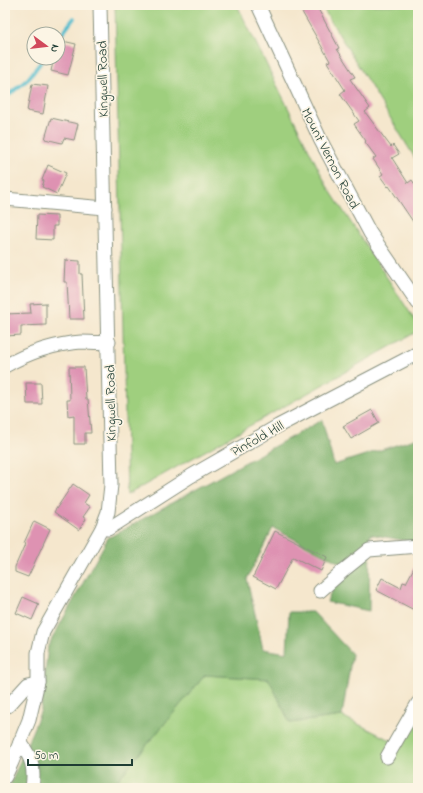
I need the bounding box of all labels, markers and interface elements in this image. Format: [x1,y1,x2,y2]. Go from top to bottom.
north arrow [26,26,66,66]
street label: Kingwell Road [92,40,116,117]
text: N [46,43,63,54]
street label: Mount Vernon Road [295,104,364,213]
street label: Kingwell Road [100,364,124,441]
street label: Pinfold Hill [227,416,288,463]
scale bar [28,741,132,767]
text: 50 m [34,747,58,765]

